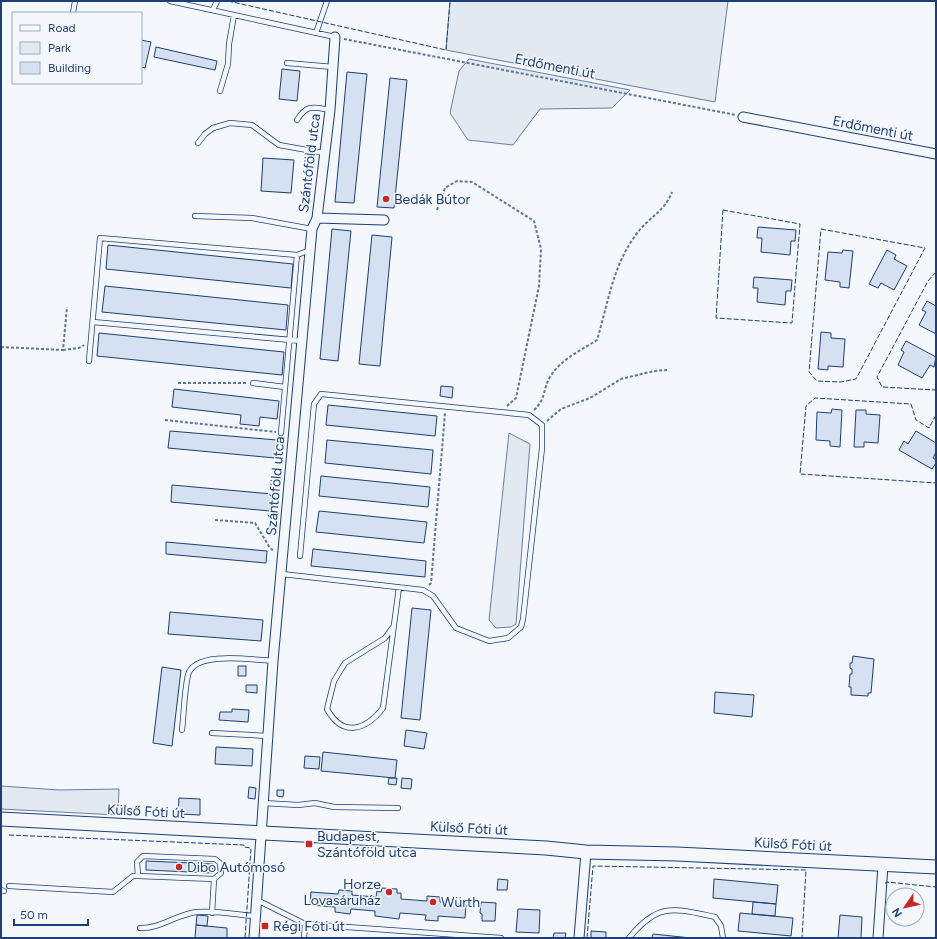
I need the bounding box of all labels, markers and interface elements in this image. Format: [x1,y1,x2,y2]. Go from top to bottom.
legend [12,12,142,84]
text: Road [48,21,76,35]
text: Park [48,41,71,55]
street label: Erdőmenti út [513,50,597,83]
text: Building [48,61,91,75]
street label: Erdőmenti út [831,112,915,145]
street label: Szántóföld utca [295,113,324,214]
place label: Bedák Bútor [394,191,471,208]
marker: Bedák Bútor [381,194,391,204]
street label: Szántóföld utca [263,436,288,536]
street label: Külső Fóti út [106,801,185,822]
street label: Külső Fóti út [429,818,508,839]
place label: Budapest, Szántóföld utca [317,828,417,861]
street label: Külső Fóti út [753,834,832,855]
marker: Budapest, Szántóföld utca [304,839,314,849]
place label: Dibo Autómosó [187,859,285,876]
marker: Dibo Autómosó [174,862,184,872]
place label: Horze Lovasáruház [304,876,381,909]
marker: Horze Lovasáruház [384,887,394,897]
north arrow [885,887,925,927]
place label: Würth [441,894,480,911]
marker: Würth [428,897,438,907]
scale bar [14,901,88,927]
text: N [889,905,905,919]
text: 50 m [20,908,48,922]
place label: Régi Fóti út [273,918,345,935]
marker: Régi Fóti út [260,921,270,931]

